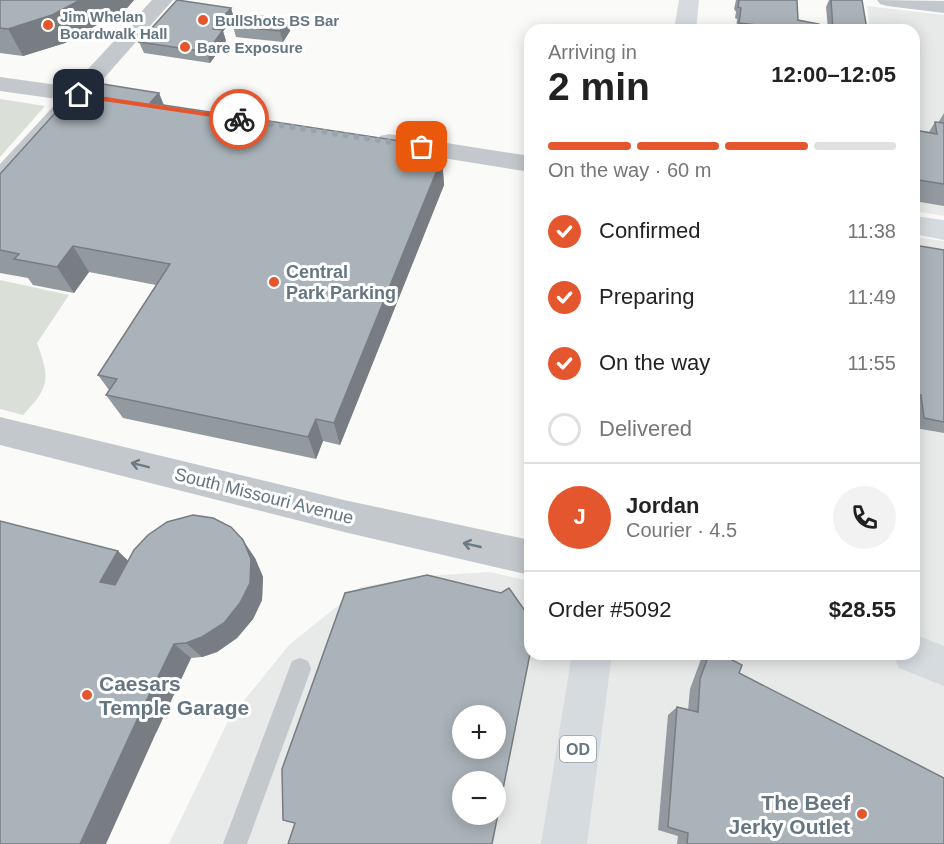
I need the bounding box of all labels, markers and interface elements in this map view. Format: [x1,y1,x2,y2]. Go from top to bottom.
place label: Jim Whelan Boardwalk Hall [60,8,168,42]
place label: BullShots BS Bar [215,12,339,29]
marker: BullShots BS Bar [196,13,210,27]
marker: Jim Whelan Boardwalk Hall [41,18,55,32]
place label: Bare Exposure [197,39,303,56]
marker: Bare Exposure [178,40,192,54]
text: Arriving in [548,41,637,63]
text: 12:00–12:05 [771,62,896,87]
text: 2 min [548,65,650,108]
pin [53,69,104,120]
icon: home [62,78,95,111]
courier [209,89,269,149]
icon: bike [223,103,256,136]
pin [396,121,447,172]
icon: bag [405,130,438,163]
text: On the way · 60 m [548,159,711,181]
icon: check [548,215,581,248]
text: Confirmed [599,218,700,243]
text: 11:38 [847,220,896,242]
place label: Central Park Parking [286,262,396,303]
marker: Central Park Parking [267,275,281,289]
icon: check [548,281,581,314]
text: Preparing [599,284,694,309]
text: 11:49 [847,286,896,308]
icon: check [548,347,581,380]
text: On the way [599,350,710,375]
text: 11:55 [847,352,896,374]
text: Delivered [599,416,692,441]
one-way arrow [131,459,150,471]
street label: South Missouri Avenue [172,464,356,528]
button: phone [833,486,896,549]
text: Jordan [626,493,699,518]
text: J [573,504,586,529]
text: Courier · 4.5 [626,519,737,541]
one-way arrow [463,539,483,550]
text: Order #5092 [548,597,672,622]
text: $28.55 [829,597,896,622]
place label: Caesars Temple Garage [99,672,249,719]
marker: Caesars Temple Garage [80,688,94,702]
map controls [452,705,506,825]
button: + [452,705,506,759]
road number: OD [560,736,596,762]
button: − [452,771,506,825]
place label: The Beef Jerky Outlet [729,791,851,838]
marker: The Beef Jerky Outlet [855,807,869,821]

